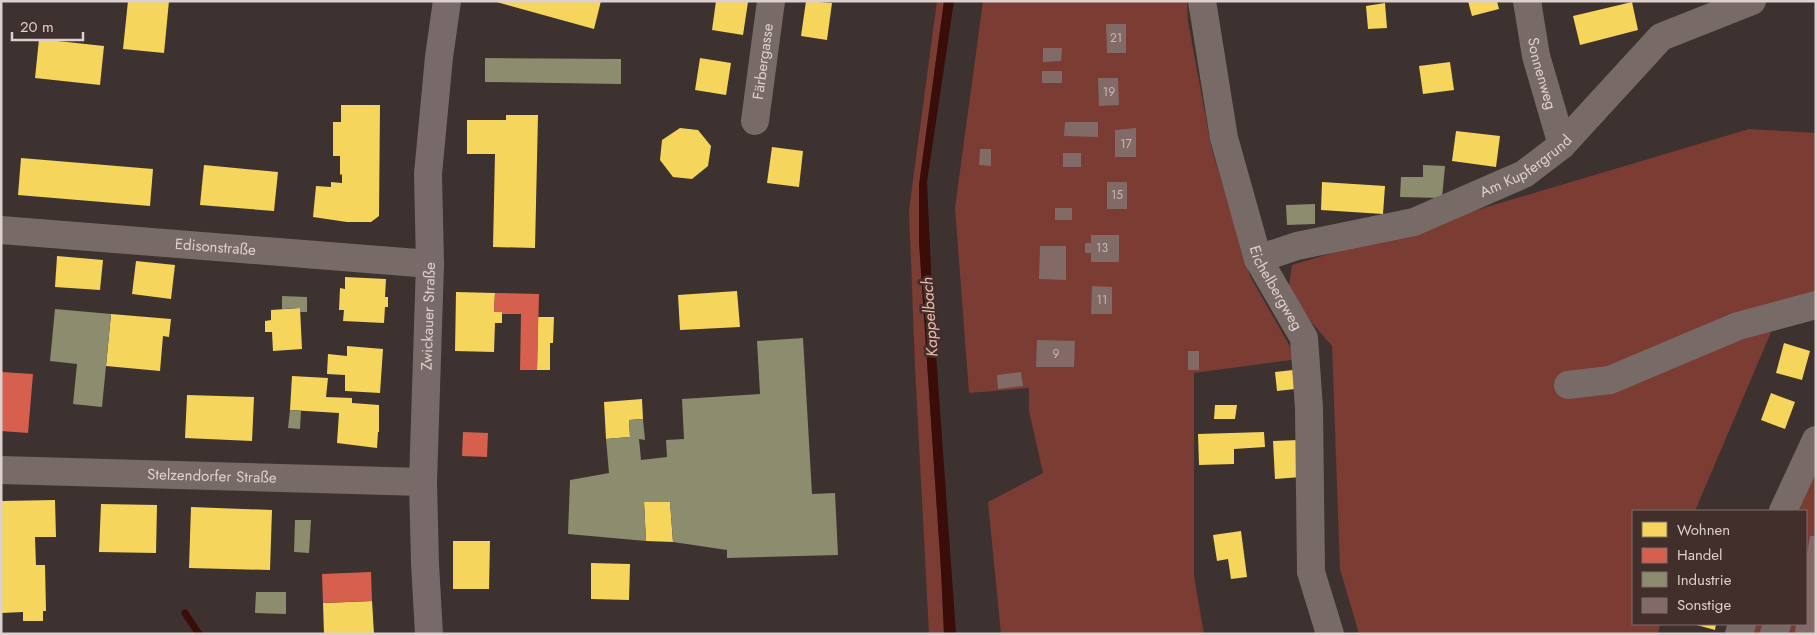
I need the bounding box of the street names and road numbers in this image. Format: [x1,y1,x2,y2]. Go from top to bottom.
street label: Färbergasse [747,22,779,101]
street label: Sonnenweg [1522,36,1562,112]
street label: Am Kupfergrund [1476,130,1577,203]
street label: Edisonstraße [174,233,257,261]
street label: Eichelbergweg [1244,243,1308,334]
street label: Zwickauer Straße [416,261,441,371]
street label: Stelzendorfer Straße [147,463,277,489]

